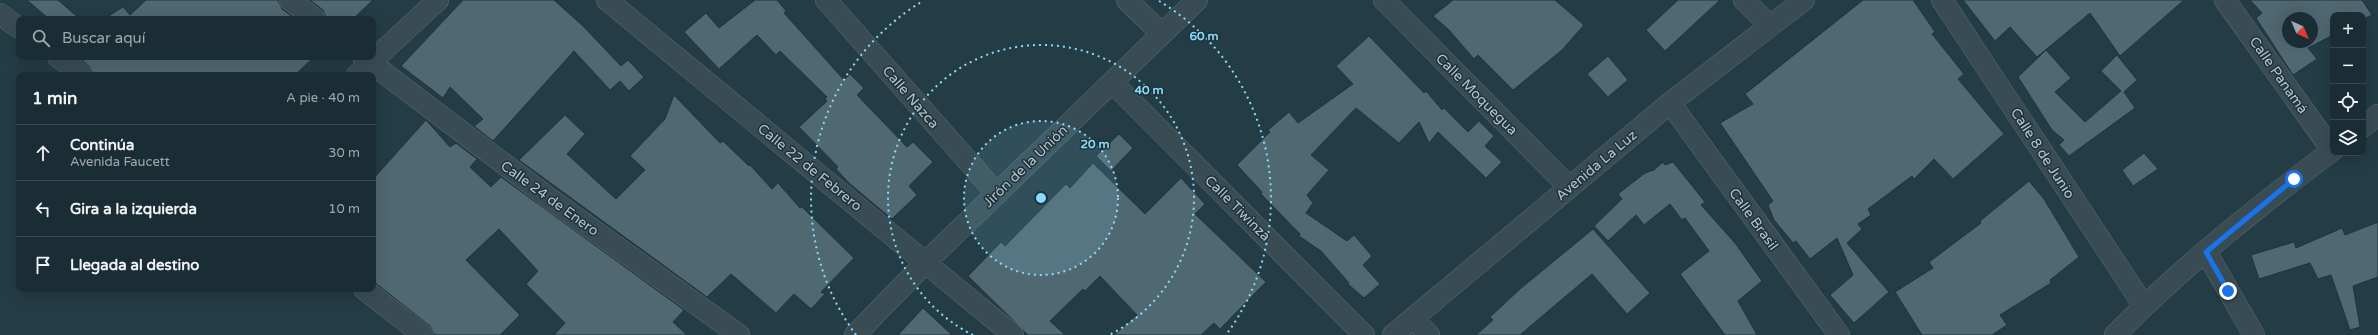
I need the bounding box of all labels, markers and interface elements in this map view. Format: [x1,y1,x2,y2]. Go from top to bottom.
north arrow [2282,12,2318,48]
map controls [2330,12,2366,156]
button: + [2330,12,2366,48]
search box [16,16,376,60]
icon: search [30,27,52,49]
text: Buscar aquí [62,29,145,47]
text: 60 m [1189,29,1219,43]
street label: Calle Panamá [2246,33,2311,117]
button: − [2330,48,2366,84]
street label: Calle Moquegua [1432,50,1521,139]
street label: Calle Nazca [879,62,942,132]
text: 40 m [1134,83,1164,97]
button: locate [2330,84,2366,120]
text: 1 min [32,88,77,109]
text: A pie · 40 m [286,90,360,106]
street label: Calle 8 de Junio [2007,105,2078,202]
street label: Calle 22 de Febrero [754,120,865,215]
button: layers [2330,120,2366,156]
street label: Jirón de la Unión [980,122,1071,211]
street label: Avenida La Luz [1552,127,1640,204]
text: Continúa [70,136,134,154]
text: 20 m [1080,137,1110,151]
icon: ahead [32,142,54,164]
text: 30 m [328,145,360,161]
text: Avenida Faucett [70,154,170,170]
street label: Calle 24 de Enero [497,157,602,240]
route start [2285,170,2303,188]
street label: Calle Tiwinza [1201,172,1274,245]
street label: Calle Brasil [1725,185,1782,254]
centre of rings [1034,191,1048,205]
icon: left [32,198,54,220]
text: Gira a la izquierda [70,200,197,218]
text: 10 m [328,201,360,217]
icon: arrive [32,254,54,276]
text: Llegada al destino [70,256,199,274]
route end [2219,282,2237,300]

